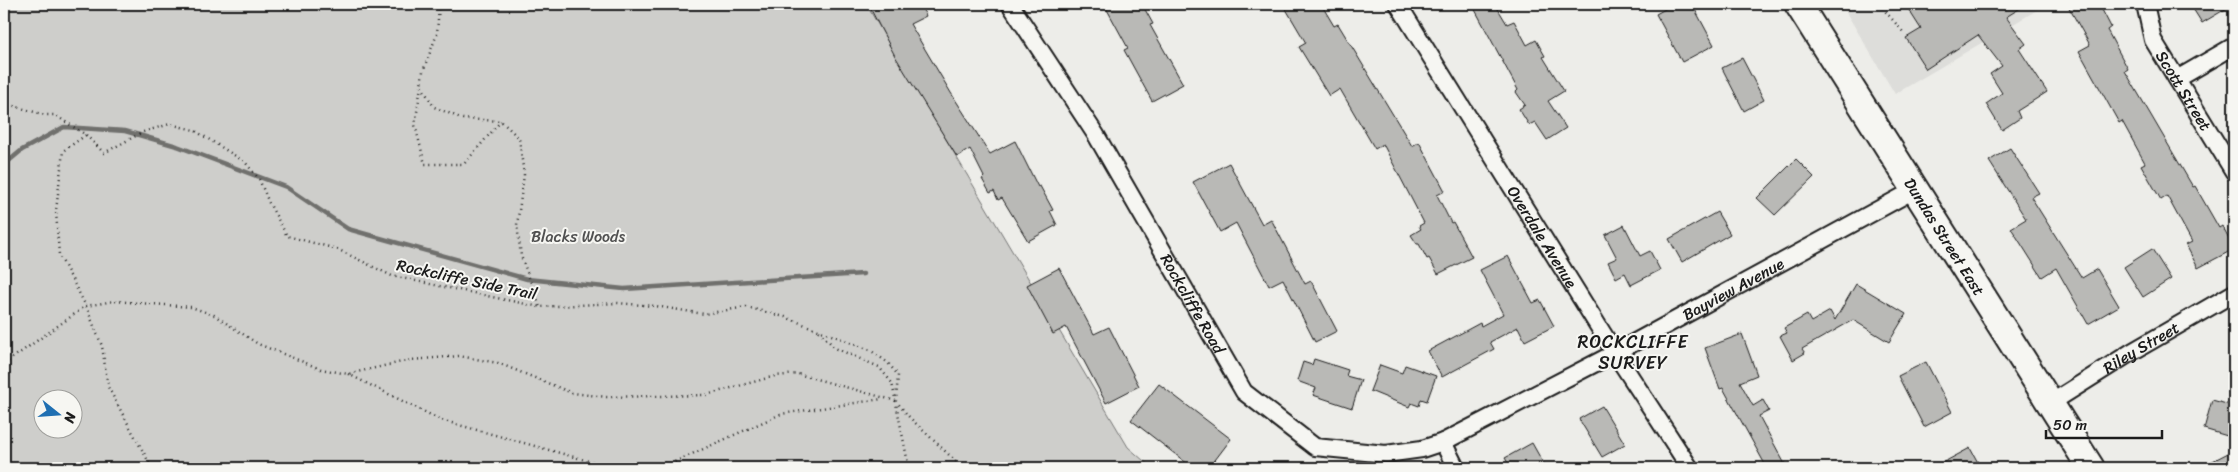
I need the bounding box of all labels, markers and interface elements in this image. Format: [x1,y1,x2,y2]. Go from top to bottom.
street label: Scott Street [2148,45,2219,137]
street label: Dundas Street East [1896,172,1993,302]
street label: Overdale Avenue [1499,180,1586,294]
park label: Blacks Woods [531,222,625,251]
street label: Rockcliffe Road [1152,248,1234,361]
street label: Bayview Avenue [1677,249,1790,329]
street label: Rockcliffe Side Trail [394,250,540,309]
street label: Riley Street [2097,313,2185,382]
district label: ROCKCLIFFE SURVEY [1577,326,1689,379]
north arrow [32,390,82,440]
scale bar [2046,407,2162,439]
text: N [56,408,84,426]
text: 50 m [2053,412,2088,438]

